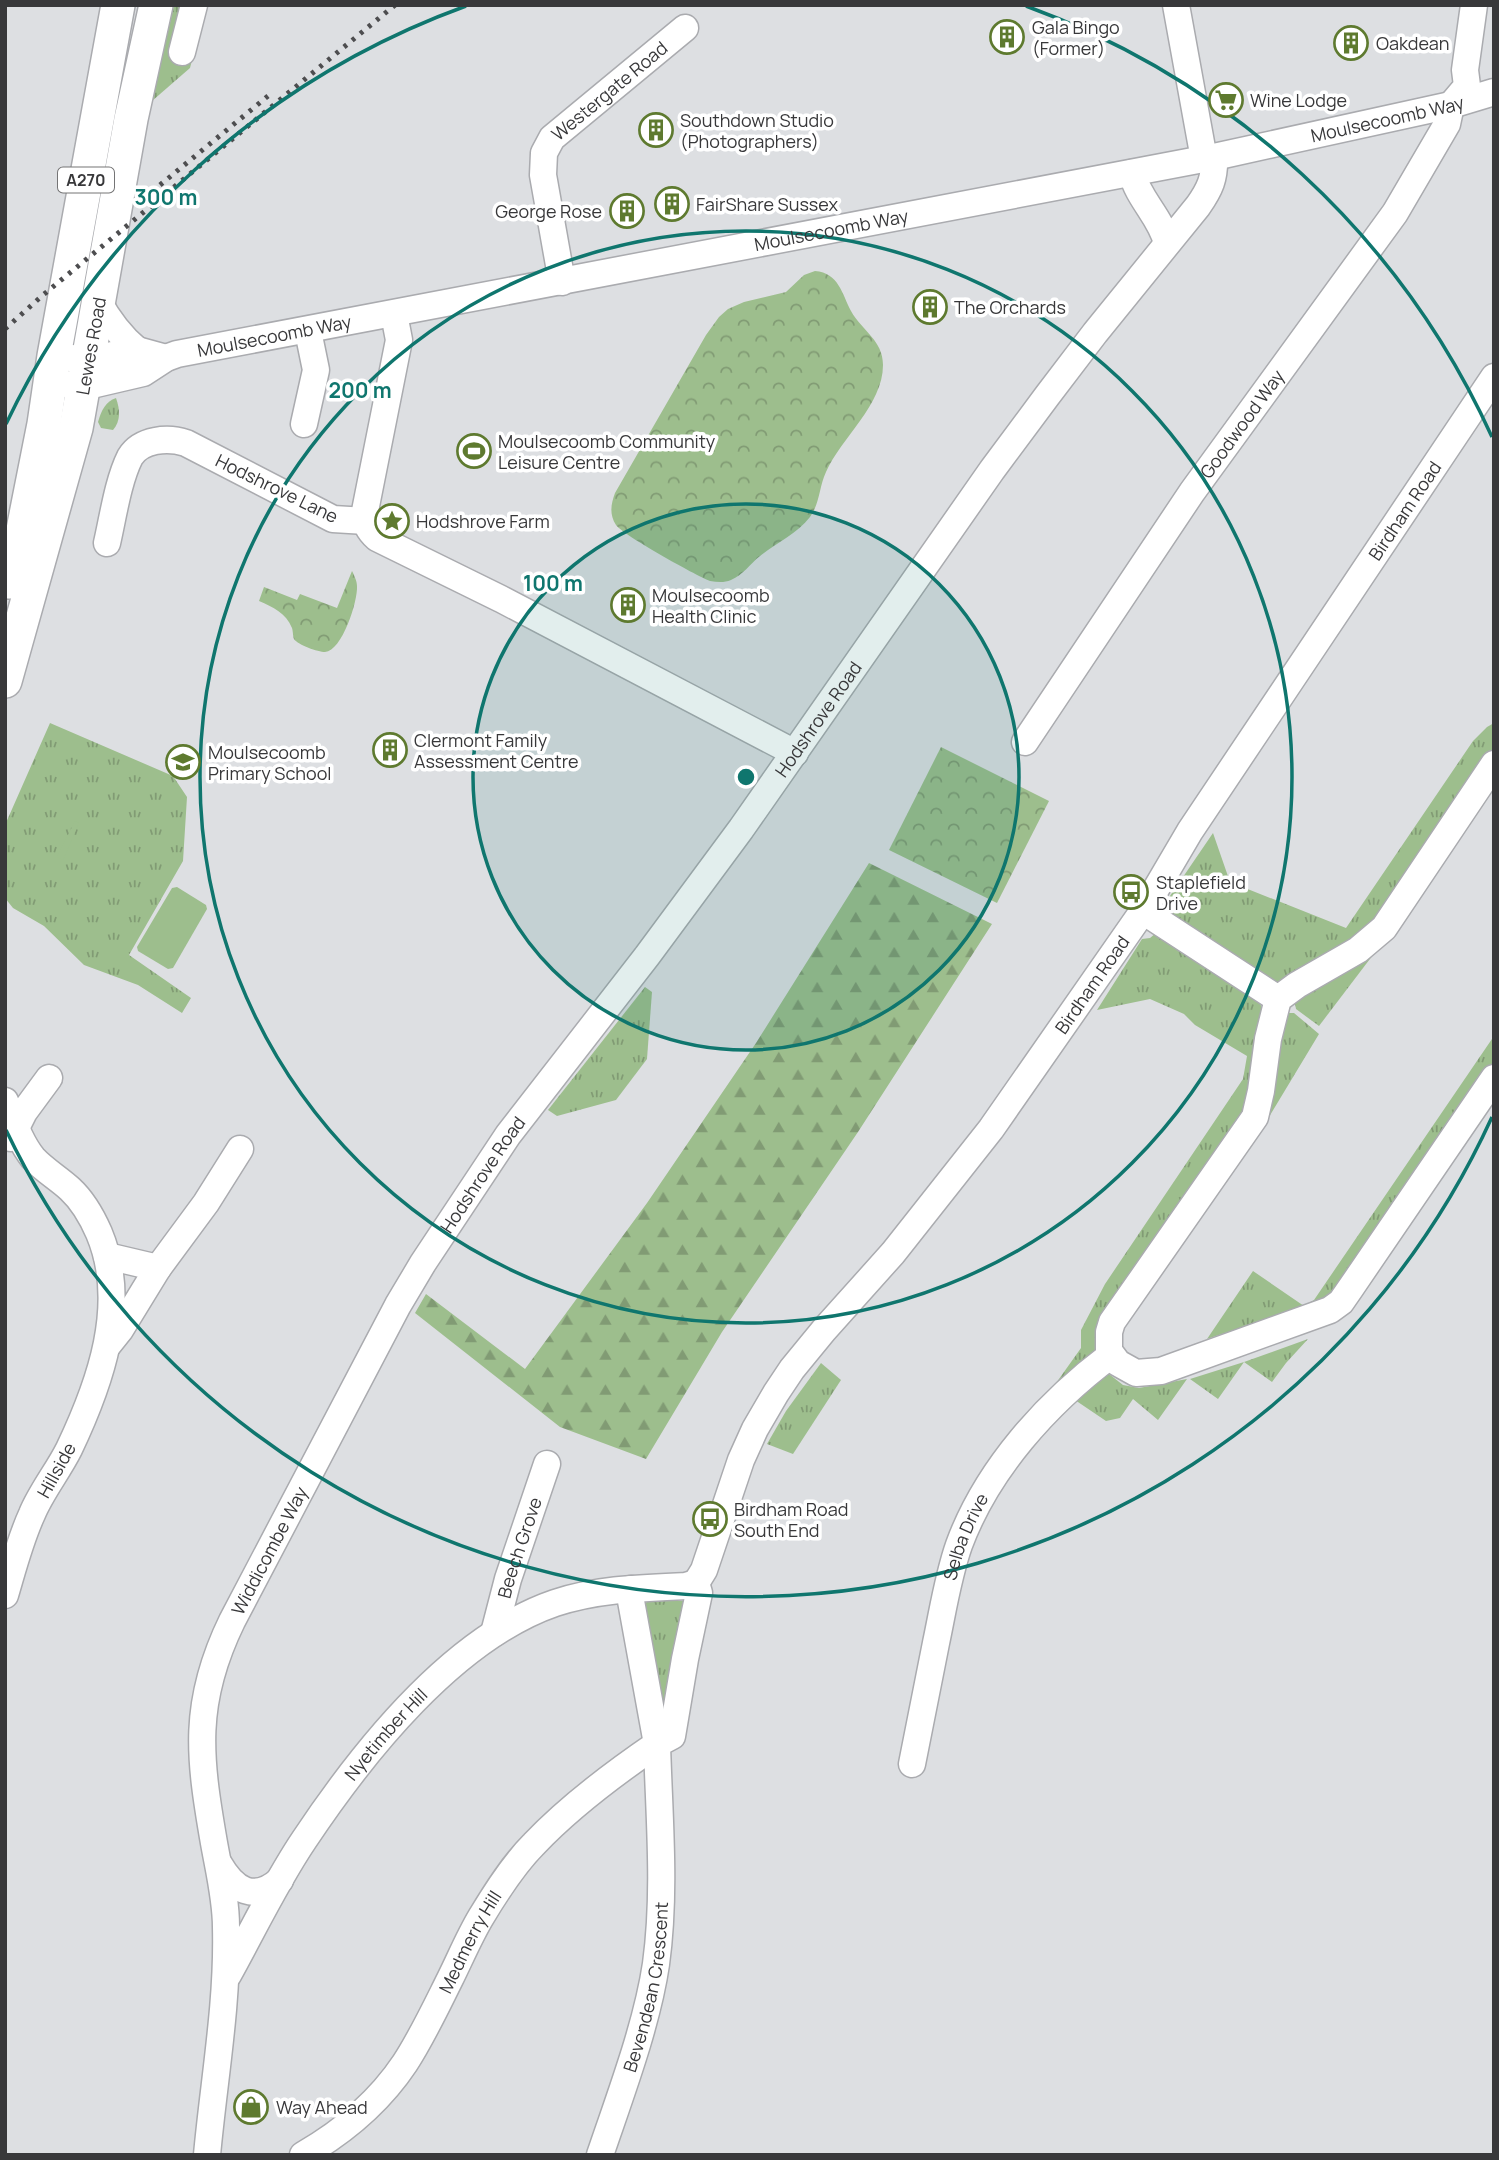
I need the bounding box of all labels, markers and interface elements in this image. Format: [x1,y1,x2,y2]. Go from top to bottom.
place label: Gala Bingo (Former) [1032,15,1120,60]
building icon: Gala Bingo (Former) [988,18,1026,56]
building icon: Oakdean [1332,24,1370,62]
place label: Oakdean [1376,31,1449,55]
street label: Westergate Road [546,36,672,146]
supermarket icon: Wine Lodge [1207,81,1245,119]
place label: Wine Lodge [1250,88,1347,112]
street label: Moulsecoomb Way [1308,90,1467,147]
place label: Southdown Studio (Photographers) [680,108,834,153]
building icon: Southdown Studio (Photographers) [637,111,675,149]
road number: A270 [58,168,114,192]
text: 300 m [135,183,197,211]
building icon: FairShare Sussex [653,185,691,223]
building icon: George Rose [608,192,646,230]
place label: FairShare Sussex [696,192,838,216]
place label: George Rose [495,199,602,223]
street label: Moulsecoomb Way [752,203,911,256]
building icon: The Orchards [911,288,949,326]
street label: Lewes Road [70,295,111,397]
place label: The Orchards [954,295,1066,319]
street label: Moulsecoomb Way [195,309,354,362]
street label: Goodwood Way [1194,364,1290,483]
text: 200 m [328,376,392,404]
place label: Moulsecoomb Community Leisure Centre [498,429,716,474]
sports icon: Moulsecoomb Community Leisure Centre [455,432,493,470]
street label: Hodshrove Lane [212,448,342,528]
street label: Birdham Road [1363,456,1446,565]
place icon: Hodshrove Farm [373,502,411,540]
place label: Hodshrove Farm [416,509,550,533]
text: 100 m [523,569,583,597]
place label: Moulsecoomb Health Clinic [652,583,770,628]
building icon: Moulsecoomb Health Clinic [609,586,647,624]
street label: Hodshrove Road [769,656,867,782]
place label: Clermont Family Assessment Centre [414,728,579,773]
building icon: Clermont Family Assessment Centre [371,731,409,769]
place label: Moulsecoomb Primary School [208,740,332,785]
school or university icon: Moulsecoomb Primary School [164,743,202,781]
centre of rings [734,765,758,789]
place label: Staplefield Drive [1156,870,1246,915]
bus stop icon: Staplefield Drive [1112,873,1150,911]
street label: Birdham Road [1049,931,1134,1038]
street label: Hodshrove Road [434,1111,530,1237]
street label: Hillside [31,1438,81,1502]
street label: Widdicombe Way [225,1482,313,1619]
street label: Selba Drive [937,1489,993,1583]
street label: Beech Grove [492,1494,547,1601]
place label: Birdham Road South End [734,1497,848,1542]
bus stop icon: Birdham Road South End [691,1500,729,1538]
street label: Nyetimber Hill [339,1683,432,1785]
street label: Medmerry Hill [433,1886,506,1997]
street label: Bevendean Crescent [617,1901,673,2075]
shop icon: Way Ahead [232,2088,270,2126]
place label: Way Ahead [276,2095,368,2119]

